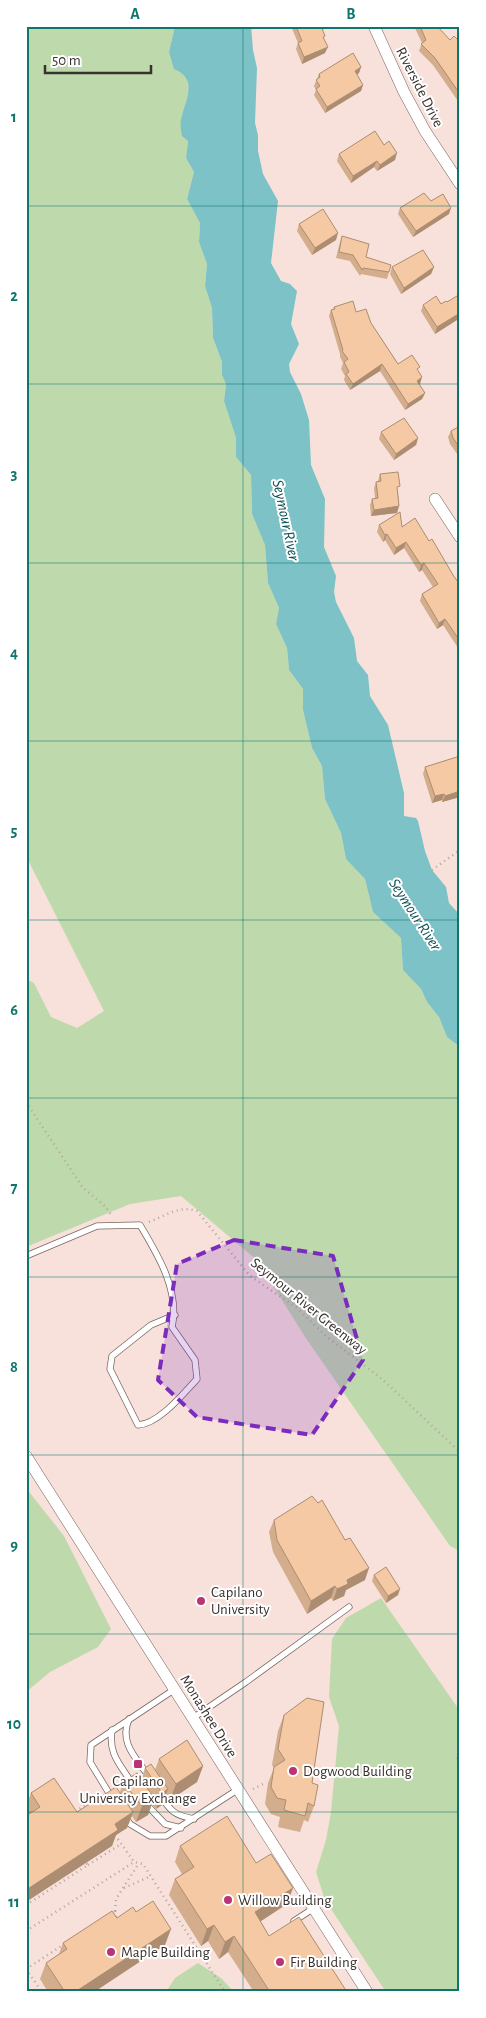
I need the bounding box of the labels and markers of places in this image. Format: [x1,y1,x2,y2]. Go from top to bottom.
place label: Capilano University [211,1585,270,1617]
marker: Capilano University [195,1595,207,1607]
marker: Capilano University Exchange [132,1758,144,1770]
place label: Dogwood Building [303,1764,412,1779]
marker: Dogwood Building [287,1765,299,1777]
place label: Capilano University Exchange [79,1774,197,1806]
place label: Willow Building [238,1893,332,1908]
marker: Willow Building [222,1894,234,1906]
place label: Maple Building [121,1945,211,1960]
marker: Maple Building [105,1946,117,1958]
place label: Fir Building [290,1955,358,1970]
marker: Fir Building [274,1956,286,1968]

